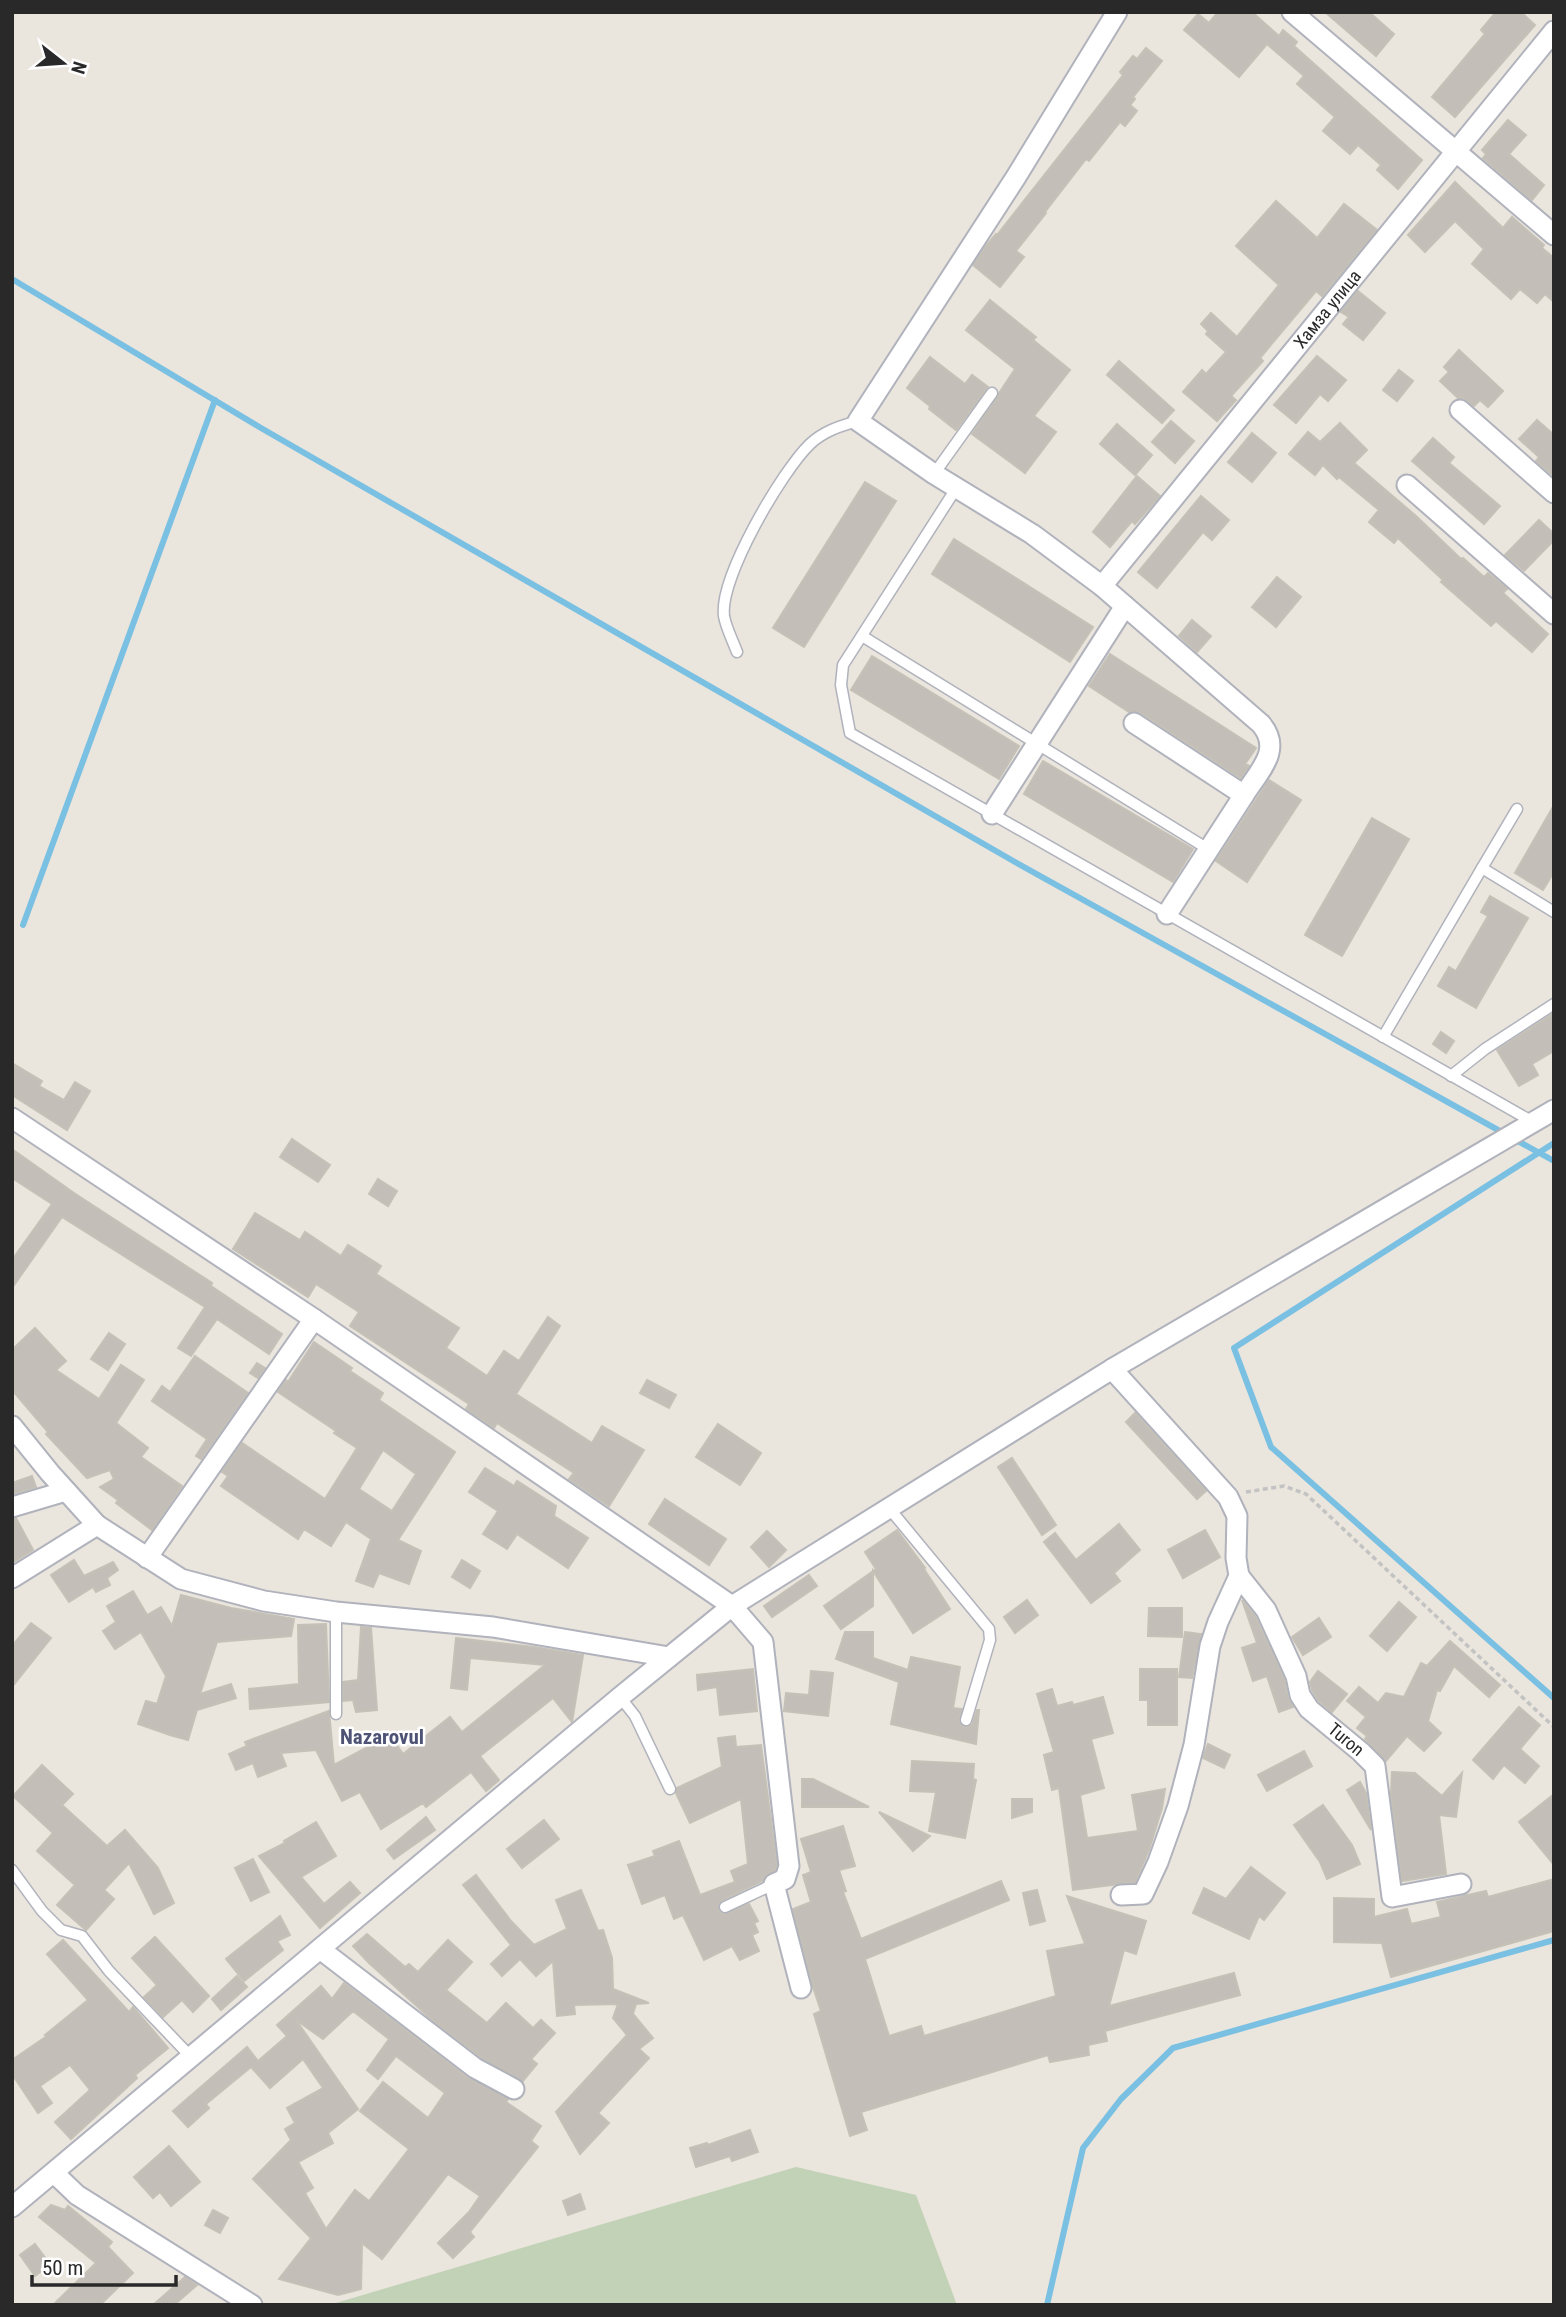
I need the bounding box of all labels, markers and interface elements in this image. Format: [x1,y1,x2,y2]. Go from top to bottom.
north arrow [28,28,98,98]
text: N [66,59,91,77]
street label: Хамза улица [1289,266,1365,352]
street label: Turon [1324,1718,1369,1760]
district label: Nazarovul [340,1725,424,1749]
scale bar [32,2244,175,2288]
text: 50 m [42,2256,83,2280]

